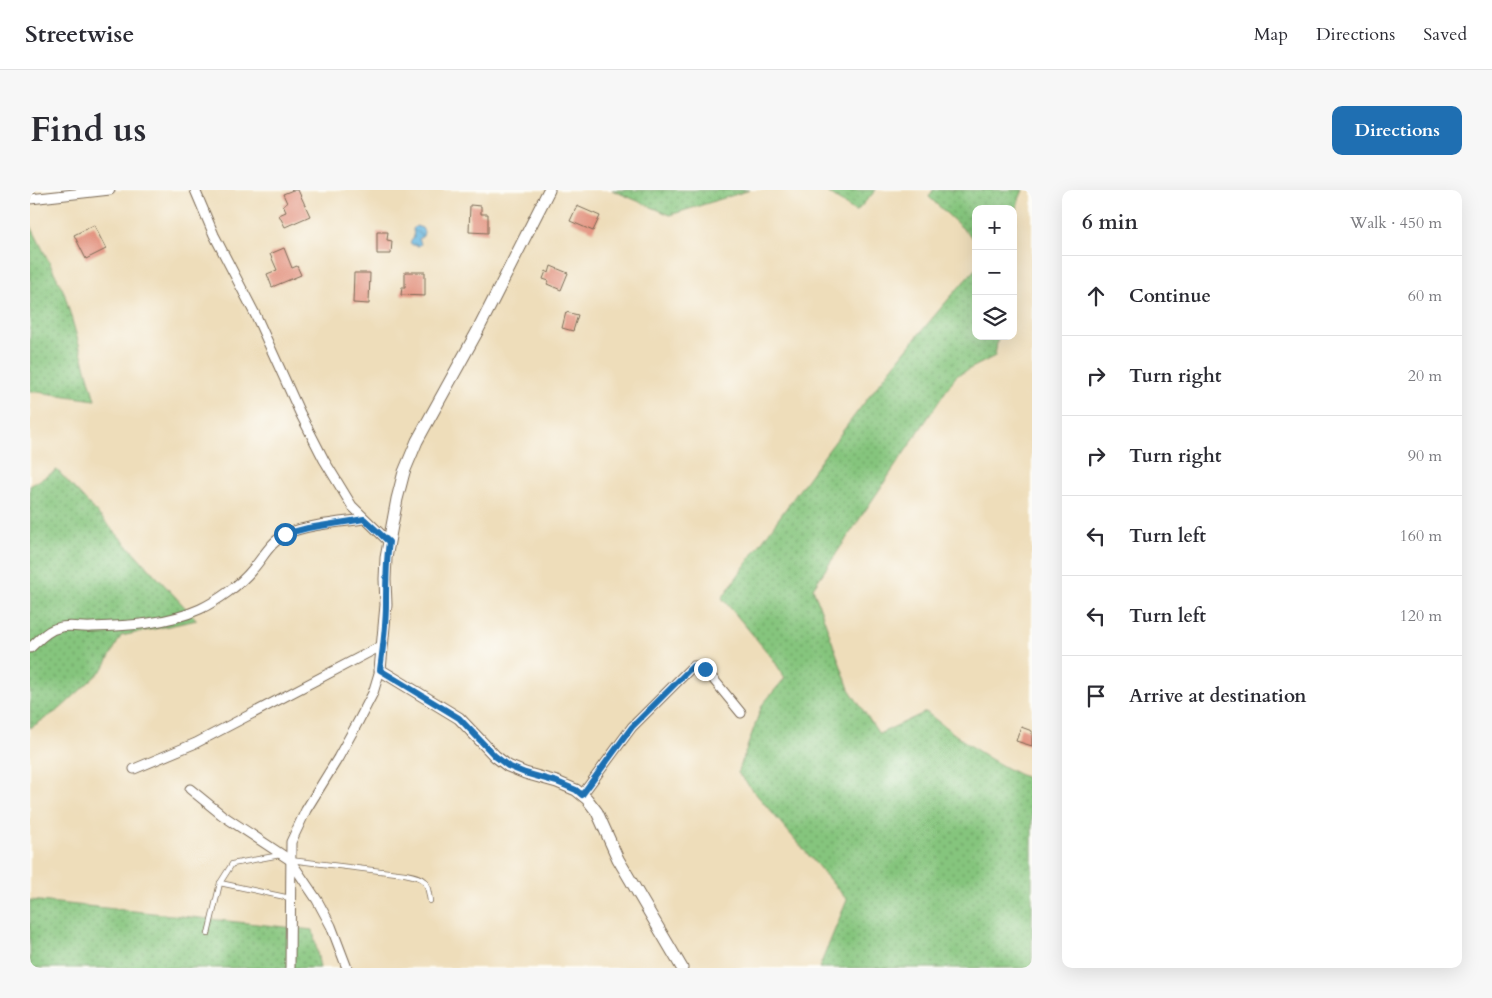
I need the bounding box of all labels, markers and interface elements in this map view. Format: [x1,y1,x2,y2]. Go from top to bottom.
text: Streetwise [25,18,134,51]
text: Map [1254,22,1288,47]
text: Directions [1316,22,1395,47]
text: Saved [1423,22,1467,47]
text: Find us [30,106,146,154]
button: Directions [1332,106,1462,155]
map controls [972,205,1017,340]
button: + [972,205,1017,250]
text: 6 min [1082,208,1138,237]
text: Walk · 450 m [1350,212,1442,234]
button: − [972,250,1017,295]
icon: ahead [1082,282,1110,310]
text: Continue [1129,283,1211,309]
text: 60 m [1408,285,1442,307]
button: layers [972,295,1017,340]
icon: right [1082,362,1110,390]
text: Turn right [1129,363,1221,389]
text: 20 m [1408,365,1442,387]
icon: right [1082,442,1110,470]
text: Turn right [1129,443,1221,469]
text: 90 m [1408,445,1442,467]
icon: left [1082,522,1110,550]
route start [274,523,297,546]
text: Turn left [1129,523,1206,549]
text: 160 m [1400,525,1442,547]
icon: left [1082,602,1110,630]
text: Turn left [1129,603,1206,629]
text: 120 m [1400,605,1442,627]
route end [694,658,717,681]
icon: arrive [1082,682,1110,710]
text: Arrive at destination [1129,683,1306,709]

